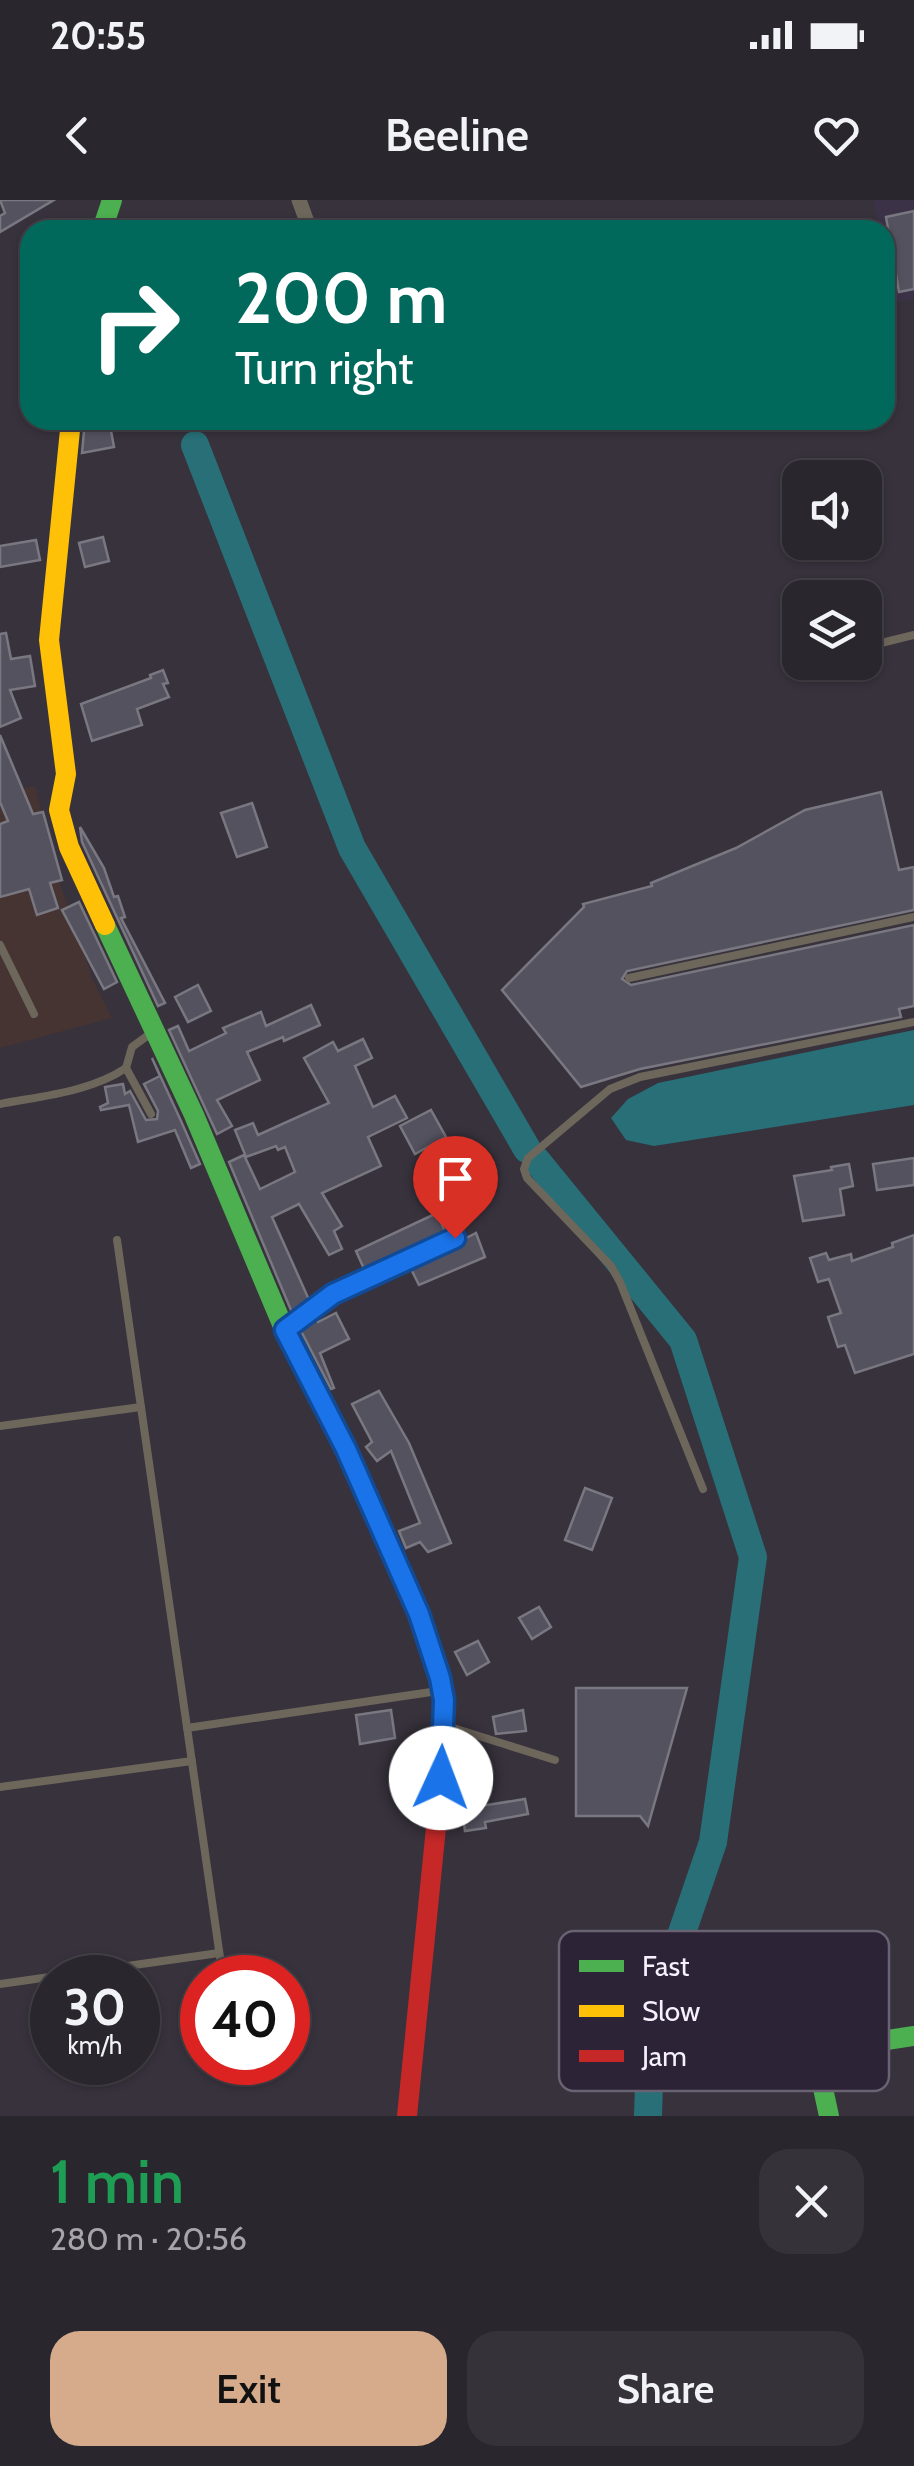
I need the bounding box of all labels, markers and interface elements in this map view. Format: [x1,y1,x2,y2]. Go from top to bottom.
text: 20:55 [50,12,146,59]
icon: back [50,108,105,163]
text: Beeline [385,108,529,162]
icon: heart [809,108,864,163]
text: 200 m [235,255,447,341]
icon: right [70,260,200,390]
text: Turn right [235,341,414,395]
map controls [782,460,882,680]
button: sound [782,460,882,560]
button: layers [782,580,882,680]
pin [413,1136,498,1239]
icon: arrive [428,1151,483,1206]
position arrow [389,1726,493,1830]
legend [559,1931,889,2091]
text: Fast [642,1949,690,1983]
speed limit sign: 40 [180,1955,310,2085]
text: 30 [64,1977,126,2038]
text: Slow [642,1994,700,2028]
text: km/h [68,2030,122,2060]
text: Jam [641,2039,687,2073]
text: 1 min [50,2145,184,2218]
button: close [759,2149,864,2254]
text: 280 m · 20:56 [50,2219,247,2258]
button: Exit [50,2331,447,2446]
button: Share [467,2331,864,2446]

